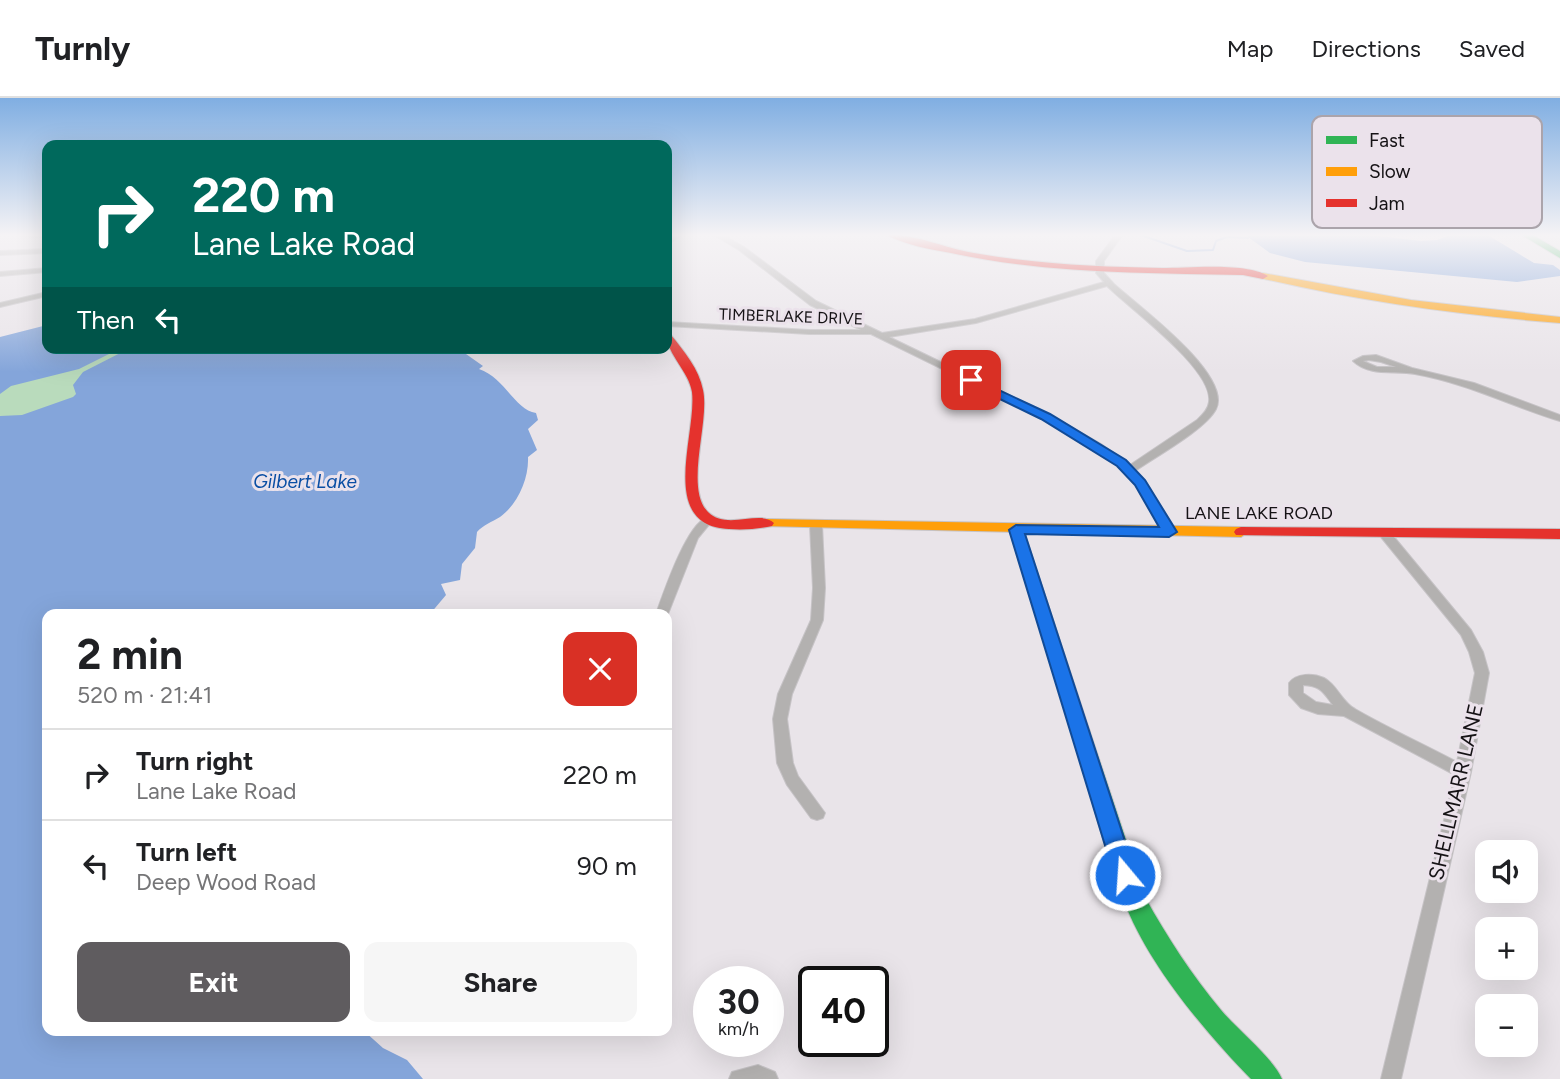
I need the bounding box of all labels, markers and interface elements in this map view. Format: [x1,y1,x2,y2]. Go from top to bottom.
text: Turnly [35,29,130,68]
text: Map [1227,34,1273,63]
text: Directions [1311,34,1421,63]
text: Saved [1459,34,1525,63]
legend [1312,116,1542,228]
text: Fast [1369,129,1405,152]
text: Slow [1369,160,1411,183]
text: 220 m [192,165,335,224]
icon: right [77,168,168,259]
text: Jam [1369,192,1405,215]
text: Lane Lake Road [192,225,415,263]
icon: left [149,301,187,339]
text: Then [77,304,135,336]
street label: TIMBERLAKE DRIVE [719,304,863,329]
pin [941,350,1001,410]
icon: arrive [952,361,990,399]
water label: Gilbert Lake [253,470,357,493]
street label: LANE LAKE ROAD [1185,502,1333,524]
text: 2 min [77,629,183,680]
button: close [563,632,637,706]
text: 520 m · 21:41 [77,681,212,709]
street label: SHELLMARR LANE [1423,701,1488,883]
text: Turn right [136,745,253,777]
icon: right [77,756,115,794]
text: 220 m [563,759,637,791]
text: Lane Lake Road [136,777,297,805]
text: Turn left [136,836,237,868]
position arrow [1088,838,1162,912]
map controls [1475,840,1538,1057]
button: sound [1475,840,1538,903]
icon: left [77,847,115,885]
text: 90 m [577,850,637,882]
text: Deep Wood Road [136,868,316,896]
button: + [1475,917,1538,980]
button: Exit [77,942,350,1022]
button: Share [364,942,637,1022]
speed limit sign: 40 [798,966,889,1057]
text: 30 [717,981,760,1023]
button: − [1475,994,1538,1057]
text: km/h [718,1018,759,1040]

